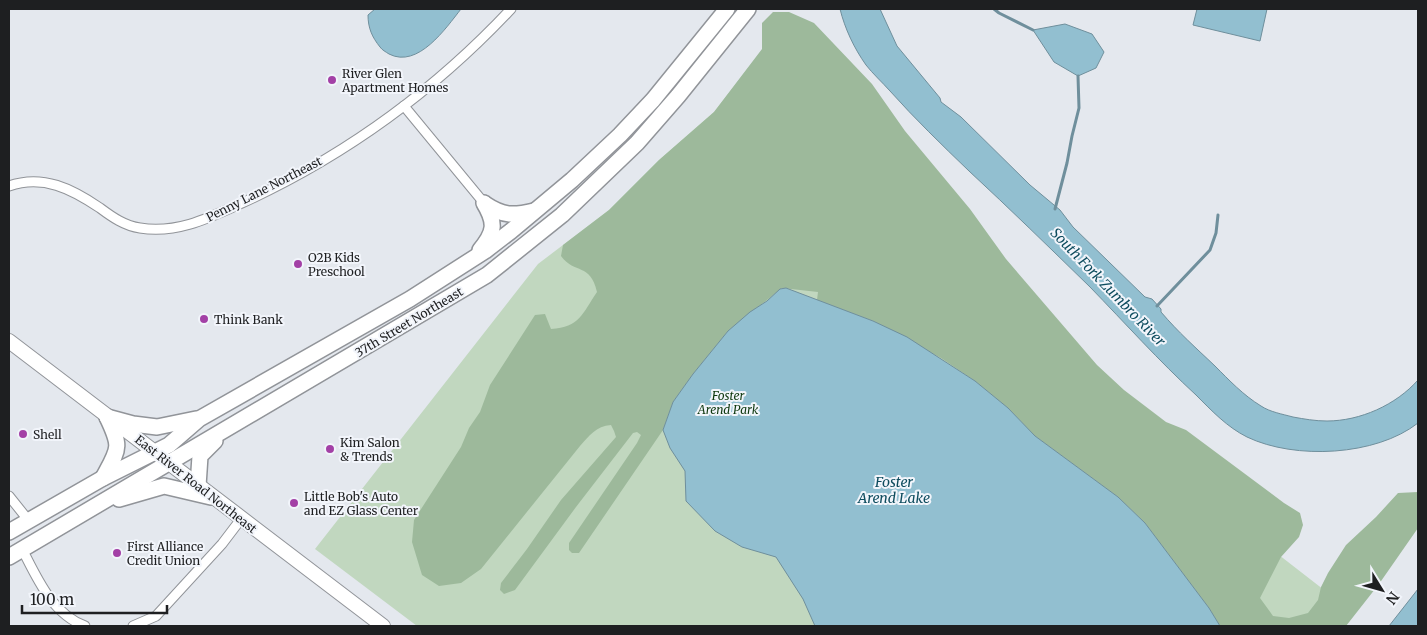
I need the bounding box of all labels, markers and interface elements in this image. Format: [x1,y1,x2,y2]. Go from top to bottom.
place label: River Glen Apartment Homes [341,66,449,95]
marker: River Glen Apartment Homes [326,74,338,86]
street label: Penny Lane Northeast [204,153,325,225]
water label: South Fork Zumbro River [1047,224,1169,350]
place label: O2B Kids Preschool [308,250,365,279]
marker: O2B Kids Preschool [292,258,304,270]
street label: 37th Street Northeast [352,284,466,360]
place label: Think Bank [214,312,283,327]
marker: Think Bank [198,313,210,325]
park label: Foster Arend Park [697,388,759,417]
place label: Shell [33,427,62,442]
marker: Shell [17,428,29,440]
street label: East River Road Northeast [132,432,260,536]
place label: Kim Salon & Trends [340,435,400,464]
marker: Kim Salon & Trends [324,443,336,455]
water label: Foster Arend Lake [857,473,930,507]
place label: Little Bob's Auto and EZ Glass Center [304,489,419,518]
marker: Little Bob's Auto and EZ Glass Center [288,497,300,509]
place label: First Alliance Credit Union [127,539,203,568]
marker: First Alliance Credit Union [111,547,123,559]
north arrow [1357,565,1407,615]
scale bar [22,582,168,614]
text: N [1382,588,1403,608]
text: 100 m [30,590,74,609]

